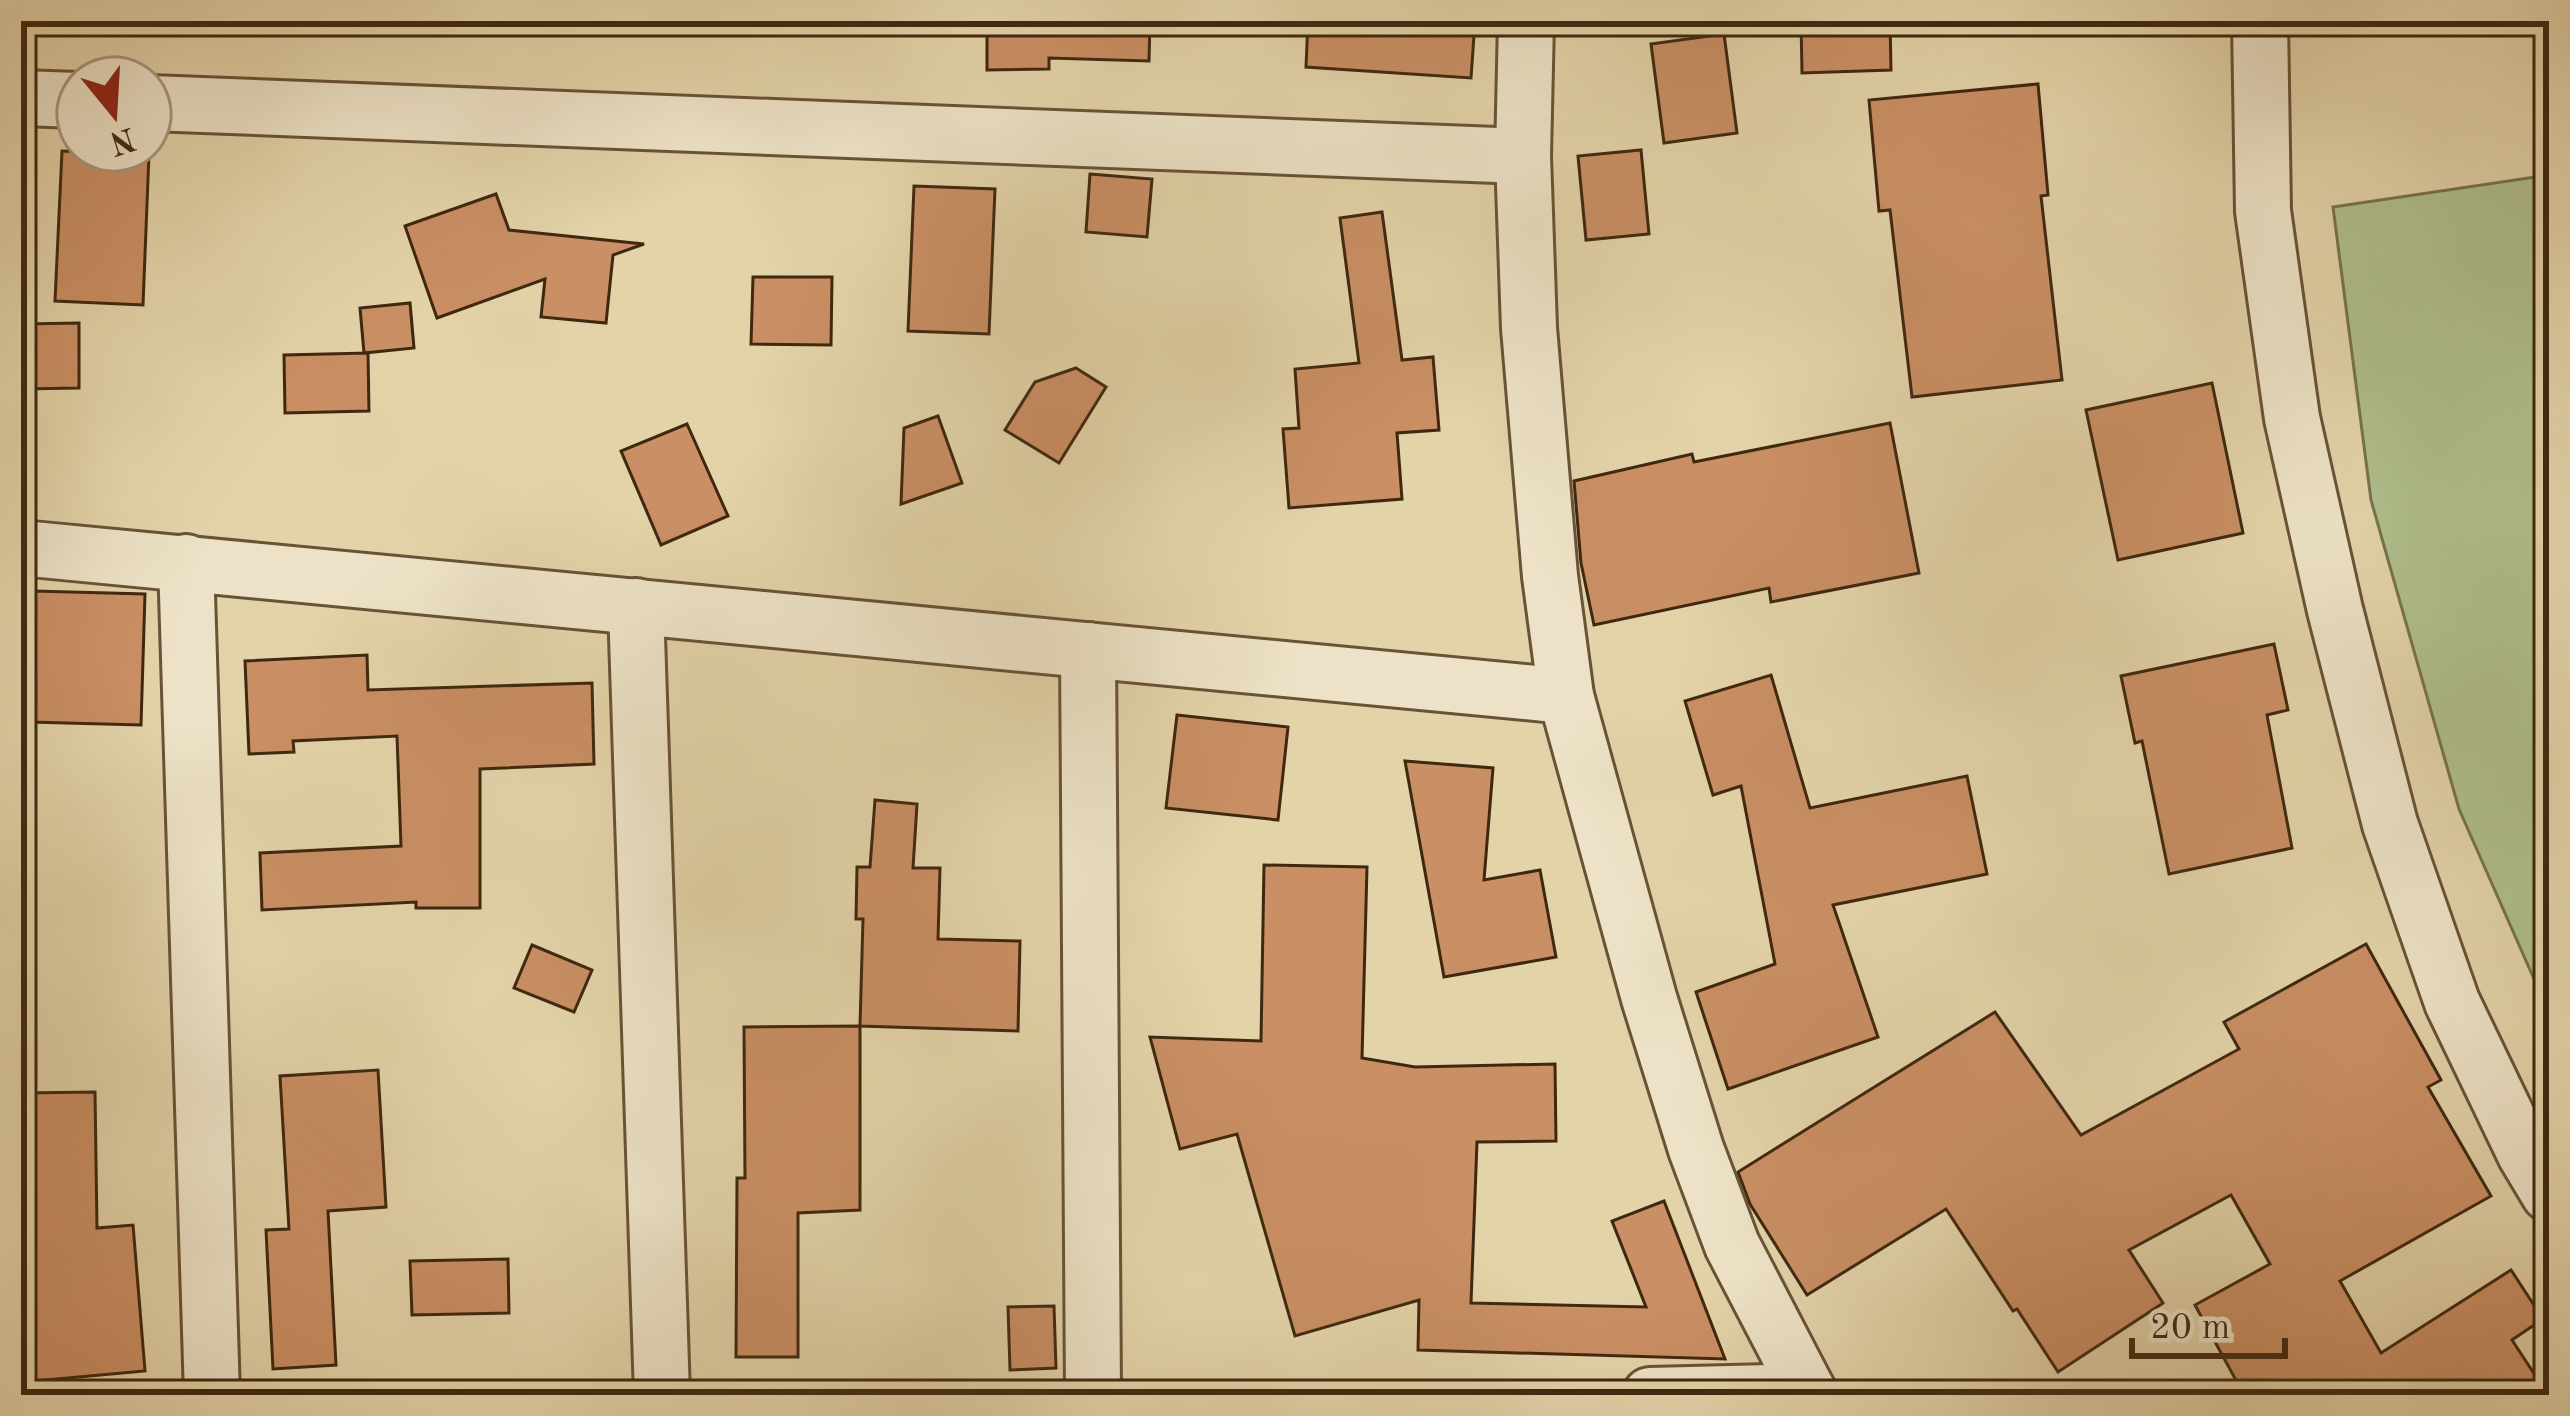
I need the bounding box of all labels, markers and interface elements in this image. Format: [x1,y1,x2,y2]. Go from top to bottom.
north arrow [54,54,174,174]
text: N [105,120,139,159]
scale bar [2132,1284,2285,1358]
text: 20 m [2150,1311,2230,1347]

